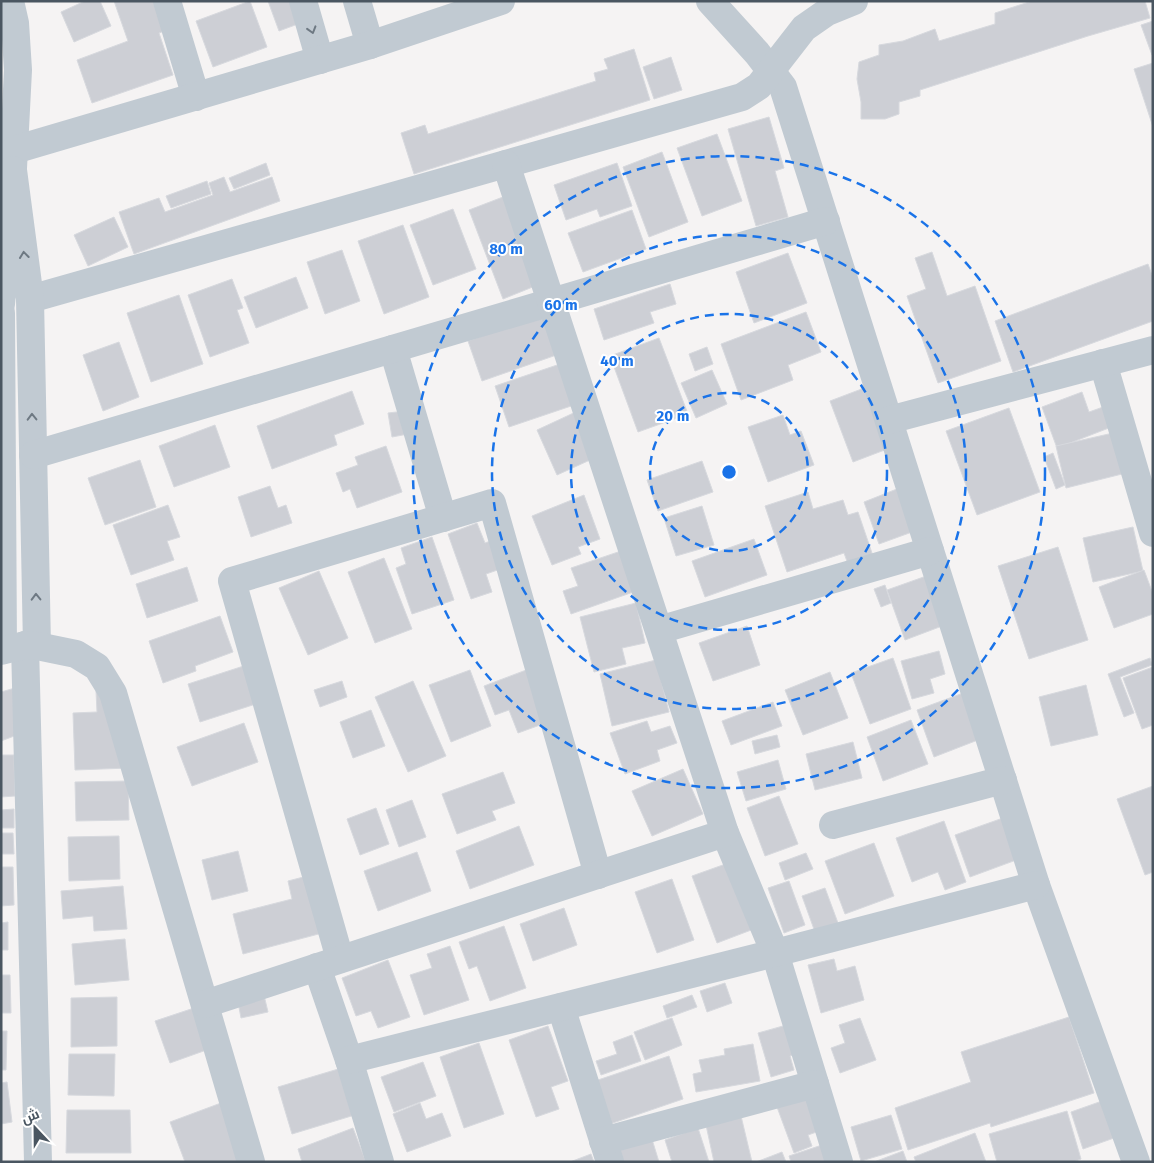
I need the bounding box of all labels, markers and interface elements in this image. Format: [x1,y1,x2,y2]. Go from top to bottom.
one-way arrow [306,26,316,34]
text: 80 m [489,240,523,258]
one-way arrow [19,251,30,259]
text: 60 m [544,296,578,314]
text: 40 m [600,352,634,370]
text: 20 m [657,407,689,425]
one-way arrow [27,413,37,420]
centre of rings [720,463,738,481]
one-way arrow [31,593,41,600]
north arrow [10,1103,60,1153]
text: ش [19,1105,42,1128]

